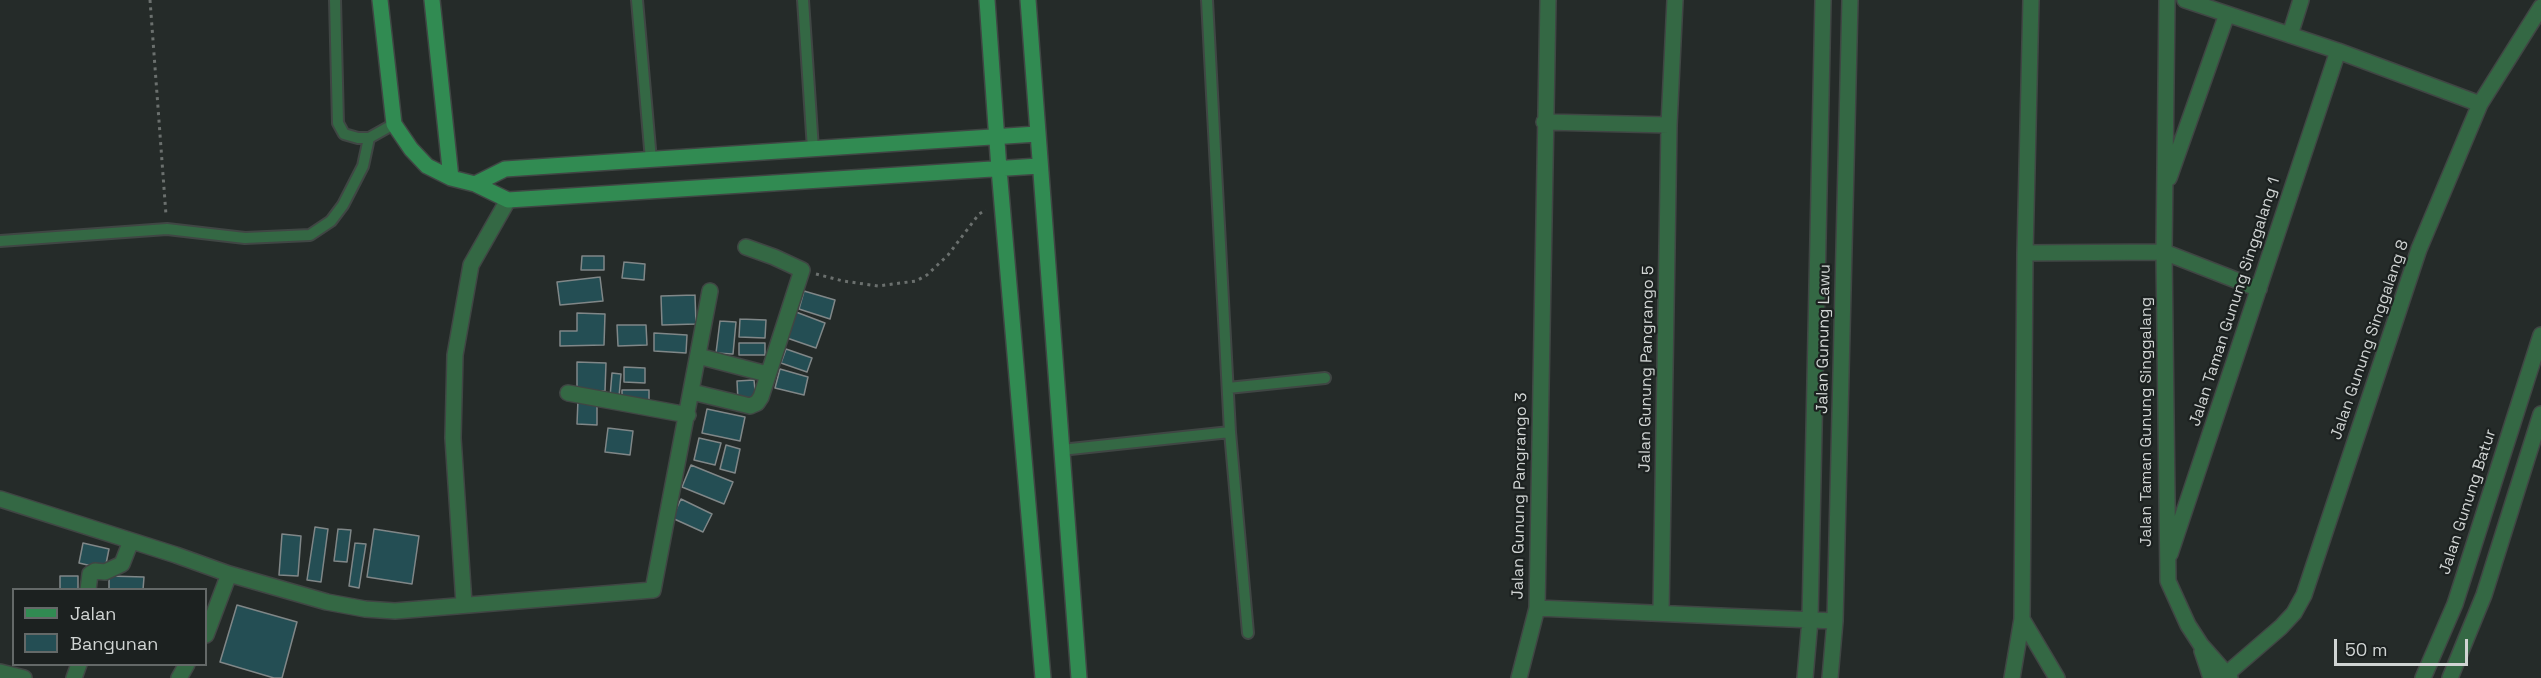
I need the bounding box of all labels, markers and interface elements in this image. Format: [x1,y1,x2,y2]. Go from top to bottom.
street label: Jalan Taman Gunung Singgalang 1 [2186,175,2284,429]
street label: Jalan Gunung Singgalang 8 [2327,238,2413,442]
street label: Jalan Gunung Lawu [1813,264,1835,414]
street label: Jalan Gunung Pangrango 5 [1636,266,1658,472]
street label: Jalan Taman Gunung Singgalang [2137,297,2157,547]
street label: Jalan Gunung Pangrango 3 [1509,392,1531,600]
street label: Jalan Gunung Batur [2435,427,2501,577]
legend [12,588,207,666]
text: Jalan [70,602,116,625]
scale bar [2337,627,2470,665]
text: Bangunan [70,632,158,655]
text: 50 m [2345,638,2387,661]

